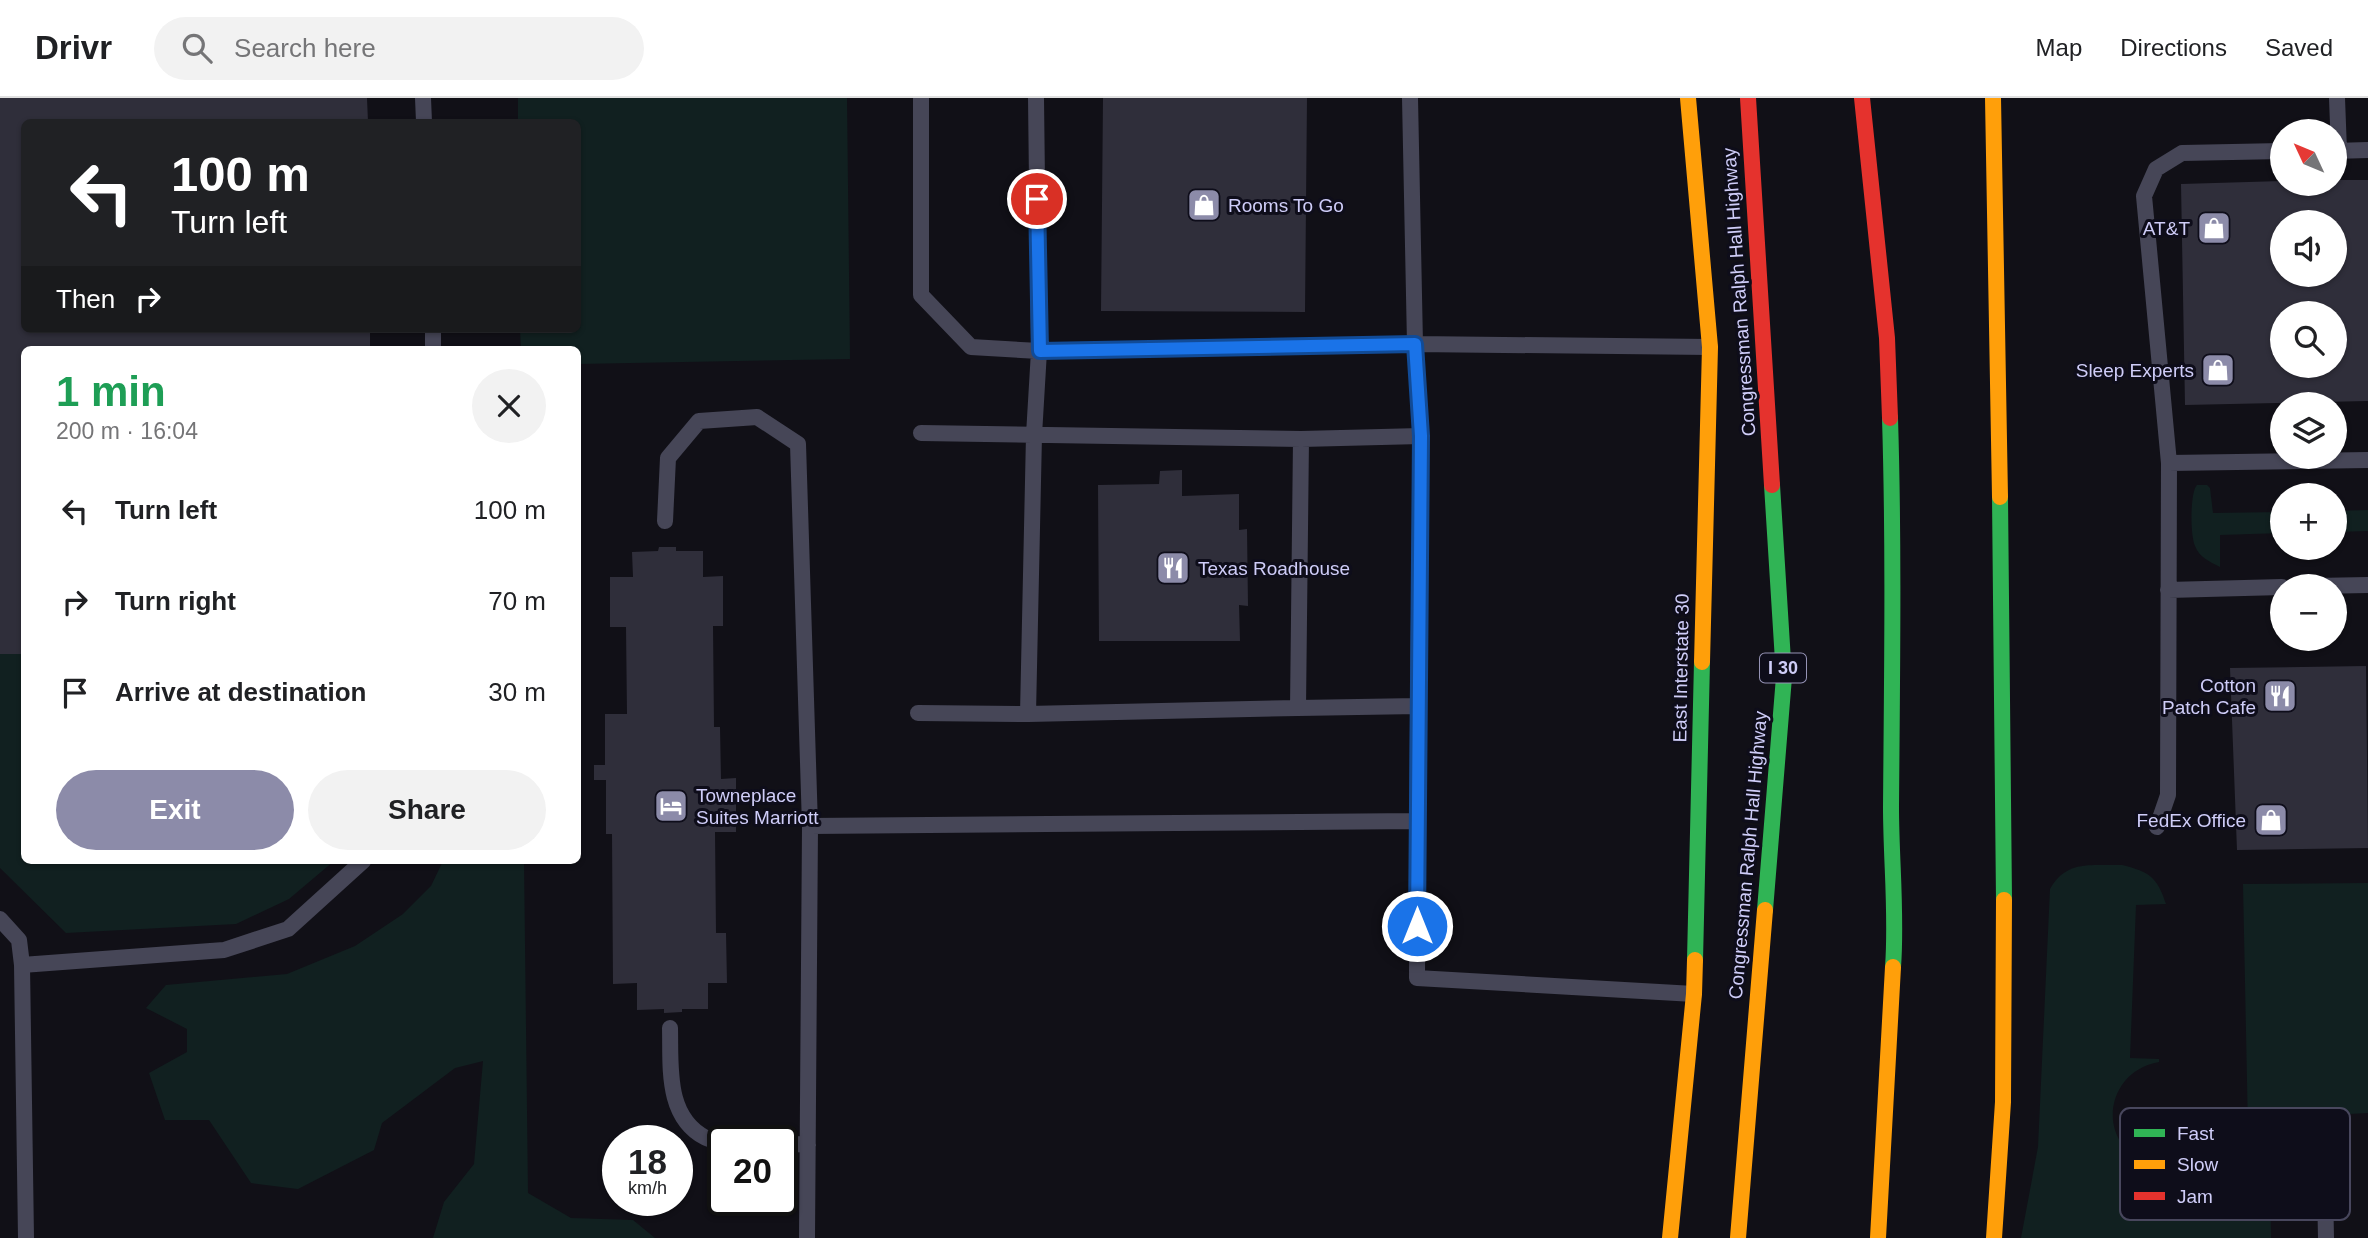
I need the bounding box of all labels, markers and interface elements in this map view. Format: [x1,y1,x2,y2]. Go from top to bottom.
search box [154,17,644,80]
text: Drivr [35,29,112,66]
icon: search [178,29,216,67]
text: Search here [234,33,376,63]
text: Map [2036,34,2082,61]
text: Directions [2120,34,2227,61]
text: Saved [2265,34,2333,61]
north arrow [2270,119,2347,196]
map controls [2270,119,2347,651]
street label: Congressman Ralph Hall Highway [1718,146,1760,437]
icon: left [56,147,147,238]
text: 100 m [171,147,310,201]
pin [1007,169,1067,229]
icon: arrive [1018,180,1056,218]
shop icon: Rooms To Go [1185,186,1223,224]
place label: Rooms To Go [1228,195,1344,216]
text: Turn left [171,204,287,240]
shop icon: AT&T [2195,209,2233,247]
button: sound [2270,210,2347,287]
place label: AT&T [2143,218,2190,239]
icon: right [129,280,167,318]
text: Then [56,284,115,314]
button: search [2270,301,2347,378]
shop icon: Sleep Experts [2199,351,2237,389]
place label: Sleep Experts [2076,360,2194,381]
text: 1 min [56,368,166,415]
button: close [472,369,546,443]
button: layers [2270,392,2347,469]
text: 200 m · 16:04 [56,418,198,444]
button: + [2270,483,2347,560]
icon: left [56,492,94,530]
text: Turn left [115,495,217,525]
text: 100 m [474,495,546,525]
restaurant icon: Texas Roadhouse [1154,549,1192,587]
place label: Texas Roadhouse [1198,558,1350,579]
button: − [2270,574,2347,651]
icon: right [56,583,94,621]
text: Turn right [115,586,236,616]
text: 70 m [488,586,546,616]
street label: East Interstate 30 [1669,593,1693,743]
road number: I 30 [1760,654,1806,682]
icon: arrive [56,674,94,712]
place label: Cotton Patch Cafe [2162,675,2256,718]
text: Arrive at destination [115,677,366,707]
text: 30 m [488,677,546,707]
restaurant icon: Cotton Patch Cafe [2261,677,2299,715]
street label: Congressman Ralph Hall Highway [1725,709,1771,1000]
button: Exit [56,770,294,850]
button: Share [308,770,546,850]
place label: Towneplace Suites Marriott [696,785,819,828]
hotel icon: Towneplace Suites Marriott [652,787,690,825]
shop icon: FedEx Office [2252,801,2290,839]
place label: FedEx Office [2137,810,2246,831]
position arrow [1380,889,1454,963]
legend [2120,1108,2350,1220]
text: Fast [2177,1123,2215,1144]
speed limit sign: 20 [707,1125,798,1216]
text: 18 [628,1142,667,1181]
text: Slow [2177,1154,2218,1175]
text: km/h [628,1178,667,1198]
text: Jam [2177,1186,2213,1207]

